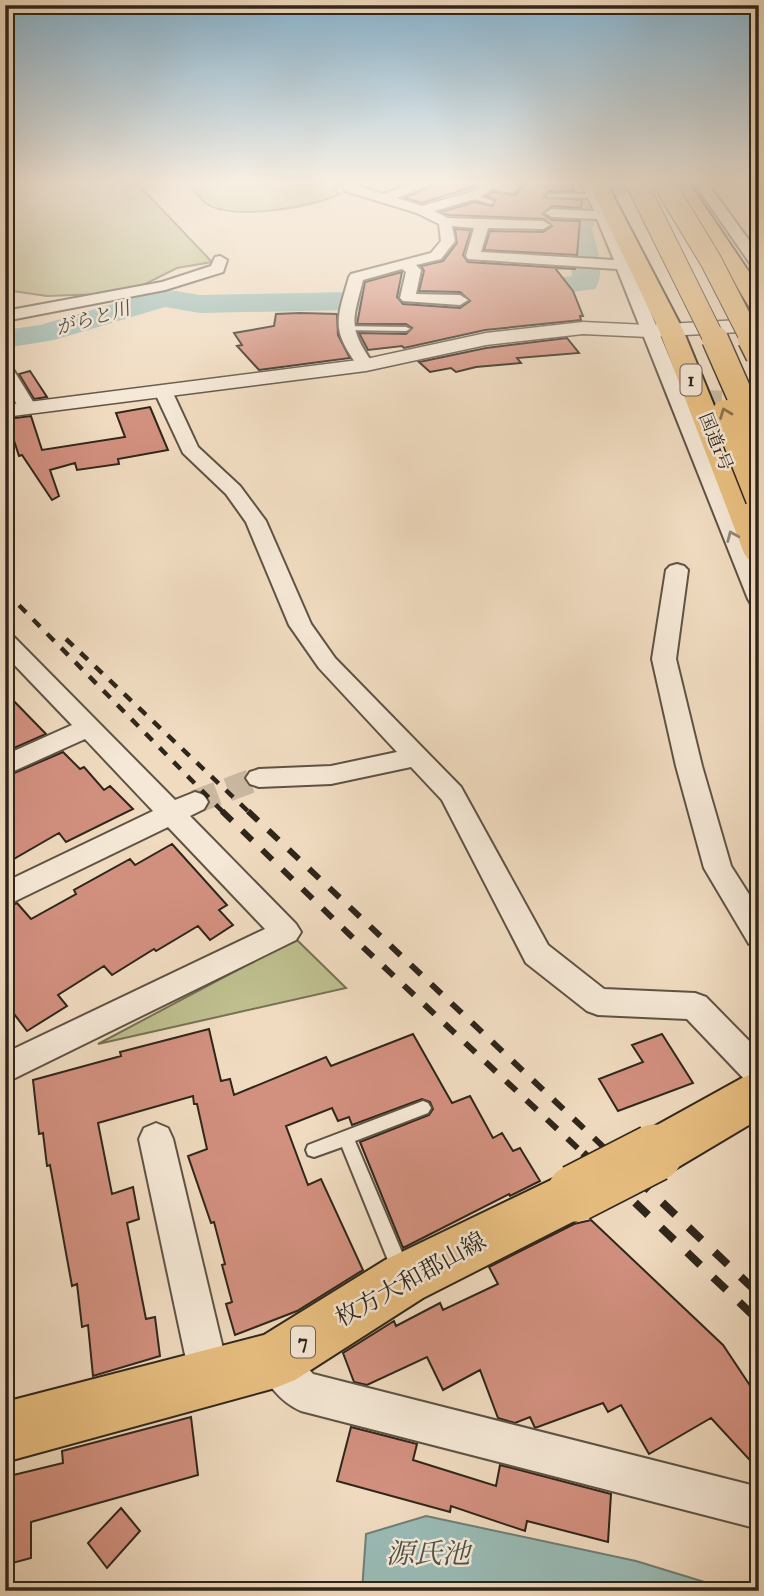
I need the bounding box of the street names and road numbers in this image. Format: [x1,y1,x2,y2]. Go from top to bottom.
road number: 1 [680,364,702,396]
street label: 国道1号 [693,410,737,474]
street label: 枚方大和郡山線 [330,1226,492,1334]
road number: 7 [291,1326,315,1358]

